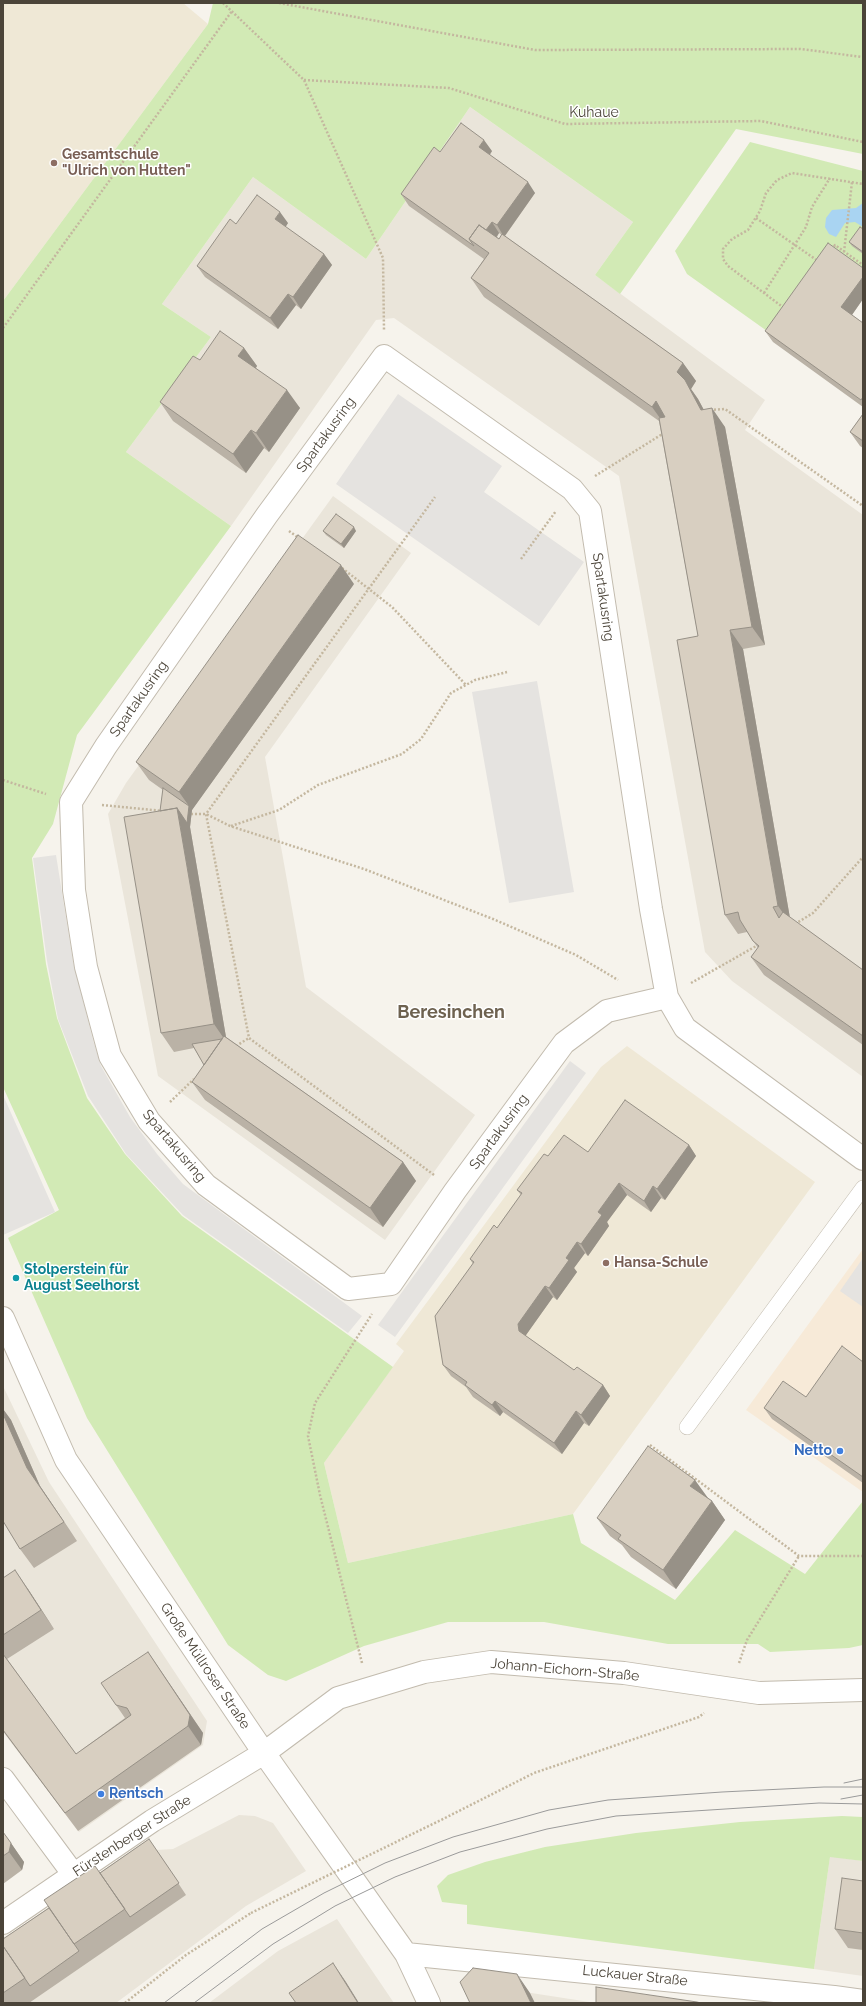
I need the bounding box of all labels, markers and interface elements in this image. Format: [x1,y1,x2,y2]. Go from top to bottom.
street label: Kuhaue [569,105,619,121]
place label: Gesamtschule "Ulrich von Hutten" [62,147,191,180]
marker: Gesamtschule "Ulrich von Hutten" [49,158,59,168]
street label: Spartakusring [293,394,359,476]
street label: Spartakusring [588,552,618,642]
street label: Spartakusring [107,658,171,740]
district label: Beresinchen [397,1002,505,1024]
street label: Spartakusring [466,1091,532,1173]
street label: Spartakusring [139,1106,209,1186]
place label: Hansa-Schule [614,1255,708,1271]
marker: Hansa-Schule [601,1258,611,1268]
place label: Stolperstein für August Seelhorst [24,1262,139,1294]
marker: Stolperstein für August Seelhorst [11,1273,21,1283]
place label: Netto [794,1443,832,1459]
marker: Netto [835,1446,845,1456]
street label: Große Müllroser Straße [156,1600,254,1732]
street label: Johann-Eichorn-Straße [490,1655,640,1685]
place label: Rentsch [109,1786,164,1802]
marker: Rentsch [96,1789,106,1799]
street label: Fürstenberger Straße [70,1792,194,1880]
street label: Luckauer Straße [582,1962,688,1990]

